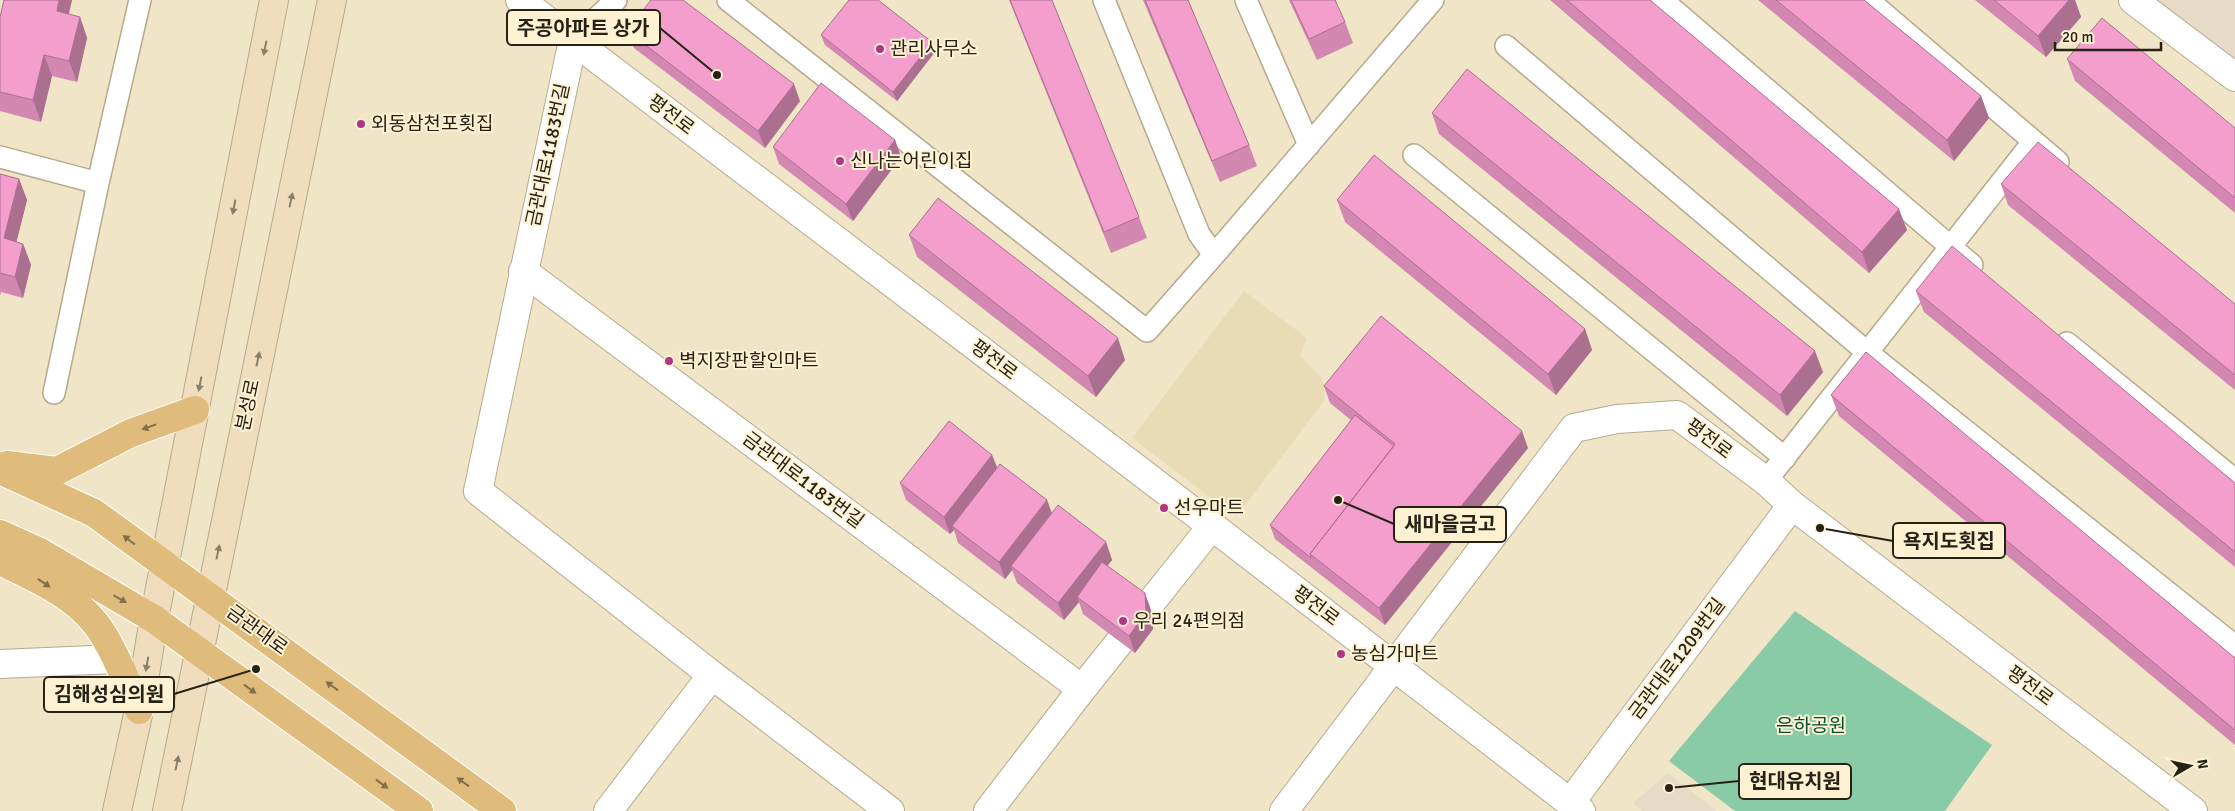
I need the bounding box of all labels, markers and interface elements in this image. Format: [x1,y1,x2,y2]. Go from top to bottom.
callout: 주공아파트 상가 [507,10,660,45]
text: 주공아파트 상가 [516,16,650,41]
scale bar [2055,20,2161,52]
text: 20 m [2062,28,2093,46]
place label: 관리사무소 [890,37,977,61]
one-way arrow [261,40,269,55]
marker: 관리사무소 [874,43,886,55]
street label: 금관대로1183번길 [521,81,575,229]
street label: 평전로 [643,90,699,140]
place label: 외동삼천포횟집 [371,112,493,136]
marker: 외동삼천포횟집 [355,118,367,130]
place label: 신나는어린이집 [850,149,972,173]
marker: 신나는어린이집 [834,155,846,167]
one-way arrow [287,192,295,207]
one-way arrow [230,200,238,216]
street label: 평전로 [966,335,1022,385]
place label: 벽지장판할인마트 [679,349,819,373]
one-way arrow [254,351,262,367]
marker: 벽지장판할인마트 [663,355,675,367]
one-way arrow [196,377,204,392]
street label: 분성로 [231,377,265,433]
street label: 평전로 [1681,414,1737,464]
one-way arrow [141,423,156,431]
street label: 금관대로1183번길 [738,427,868,533]
place label: 선우마트 [1174,496,1244,520]
marker: 선우마트 [1158,502,1170,514]
callout: 새마을금고 [1394,507,1506,542]
text: 새마을금고 [1404,512,1496,537]
callout: 욕지도횟집 [1893,523,2005,558]
text: 욕지도횟집 [1903,529,1995,554]
one-way arrow [122,535,136,545]
one-way arrow [214,545,222,560]
one-way arrow [37,578,50,588]
street label: 평전로 [1288,581,1344,631]
street label: 금관대로1209번길 [1624,594,1730,724]
one-way arrow [113,595,126,604]
street label: 금관대로 [222,600,292,660]
place label: 우리 24편의점 [1133,609,1245,633]
marker: 우리 24편의점 [1117,615,1129,627]
place label: 농심가마트 [1351,642,1438,666]
marker: 농심가마트 [1335,648,1347,660]
one-way arrow [142,656,150,672]
street label: 평전로 [2002,661,2058,711]
callout: 김해성심의원 [44,677,174,712]
one-way arrow [325,681,339,691]
text: 김해성심의원 [54,682,164,707]
one-way arrow [243,684,257,694]
park label: 은하공원 [1776,714,1846,738]
north arrow [2165,741,2215,791]
one-way arrow [173,756,181,771]
text: N [2193,758,2212,770]
callout: 현대유치원 [1739,764,1851,799]
text: 현대유치원 [1749,769,1841,794]
one-way arrow [456,777,470,787]
one-way arrow [375,779,389,789]

